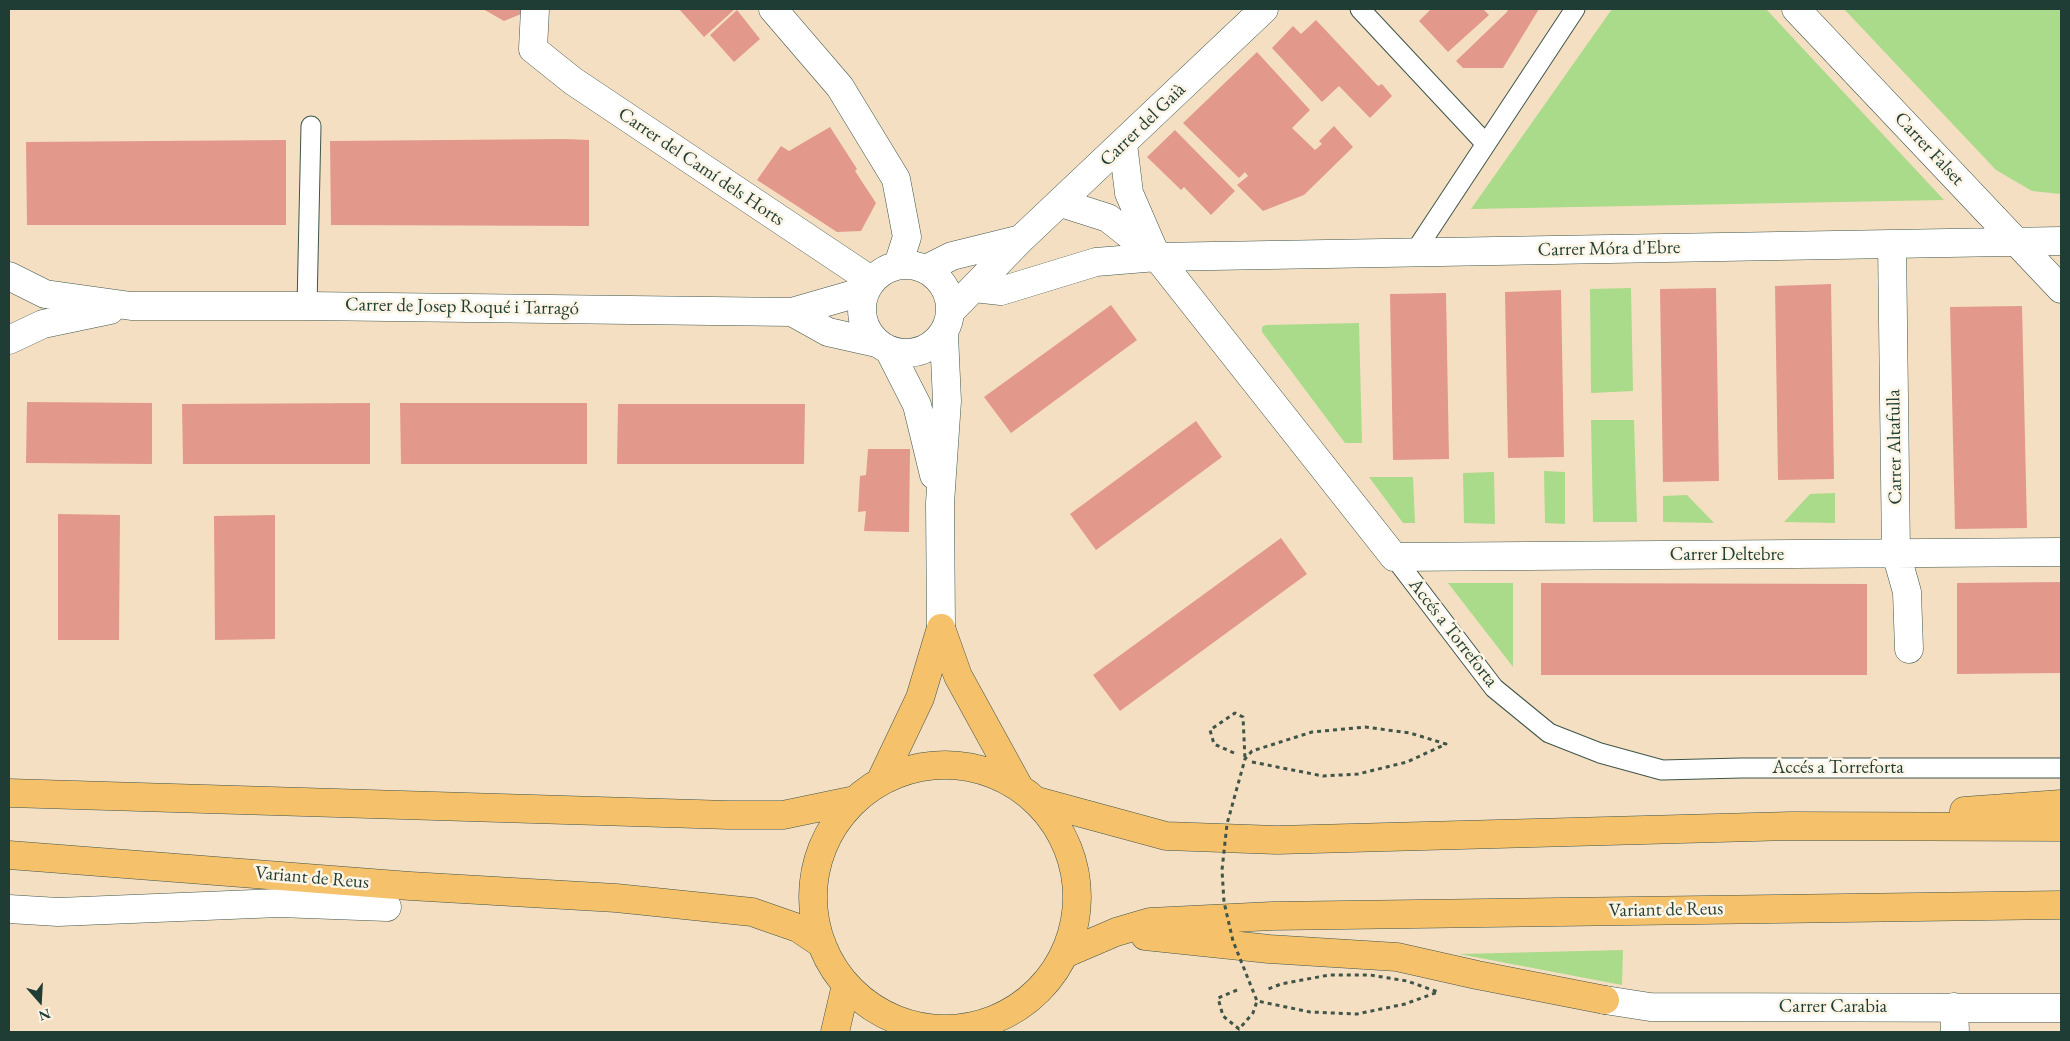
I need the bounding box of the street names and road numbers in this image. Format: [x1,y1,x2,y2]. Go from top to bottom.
street label: Carrer del Gaià [1095,78,1191,172]
street label: Carrer del Camí dels Horts [613,103,789,231]
street label: Carrer Falset [1889,108,1969,190]
street label: Carrer Móra d'Ebre [1537,236,1681,262]
street label: Carrer de Josep Roqué i Tarragó [345,294,579,320]
street label: Carrer Altafulla [1883,389,1907,505]
street label: Carrer Deltebre [1670,544,1784,566]
street label: Accés a Torreforta [1403,574,1503,692]
street label: Accés a Torreforta [1772,757,1904,779]
street label: Variant de Reus [254,862,370,894]
street label: Variant de Reus [1608,898,1724,922]
street label: Carrer Carabia [1779,996,1887,1018]

